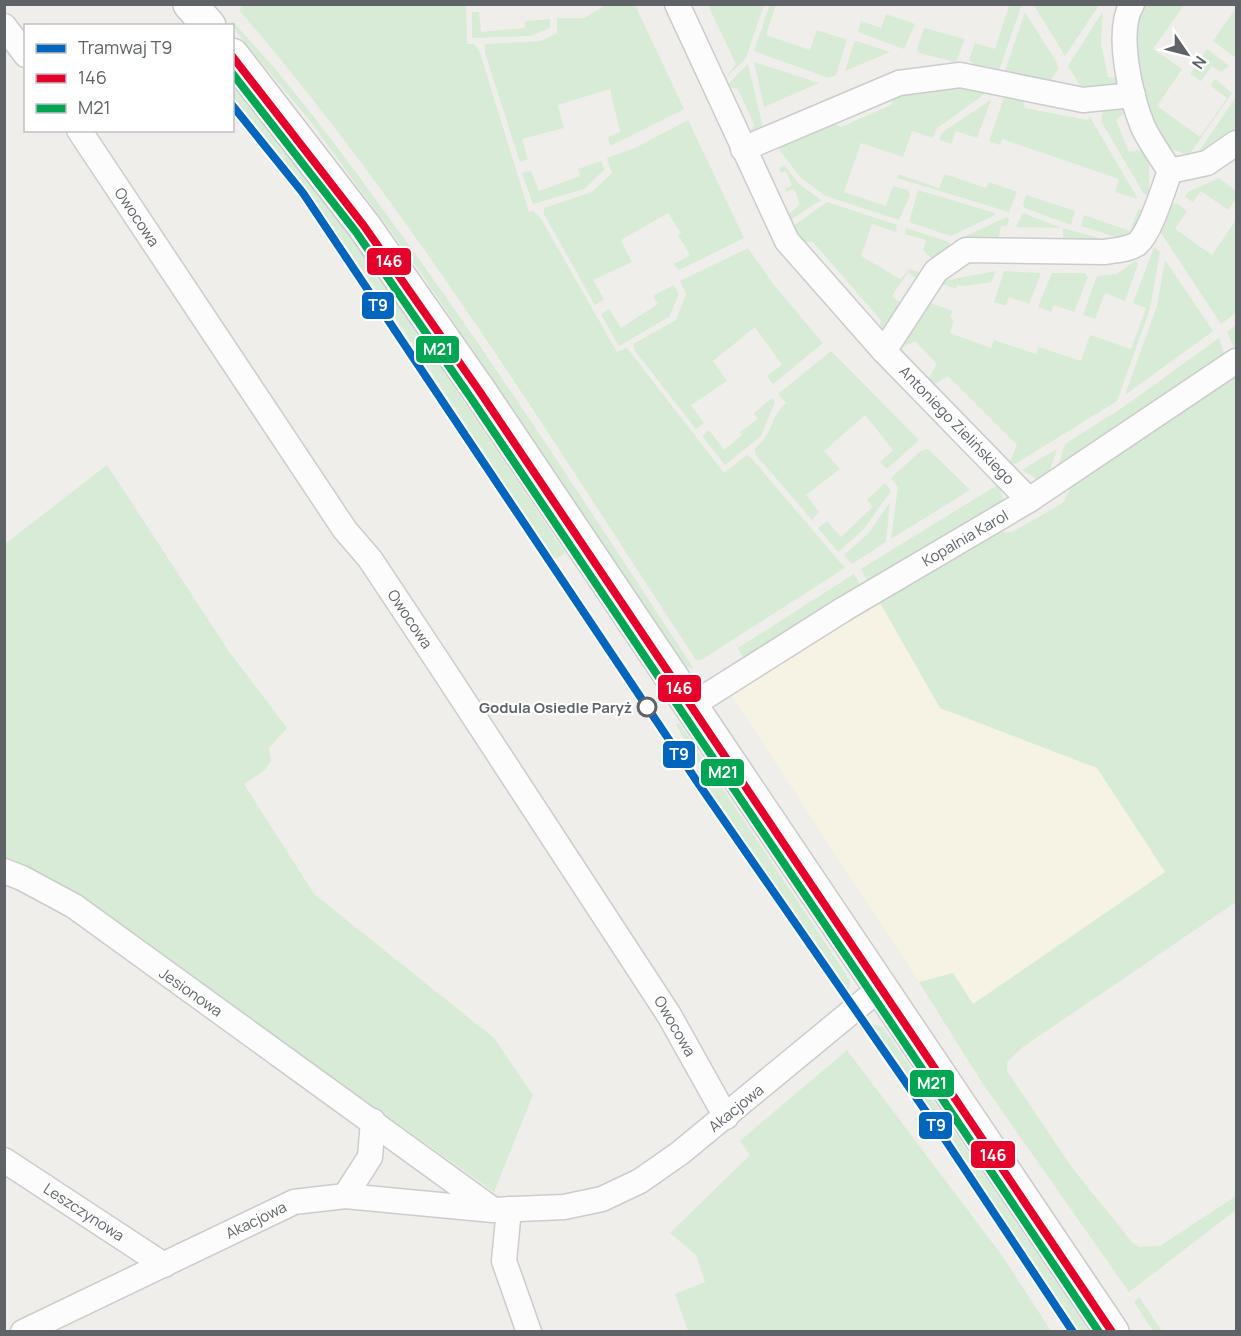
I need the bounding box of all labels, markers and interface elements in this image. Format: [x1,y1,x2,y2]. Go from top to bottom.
legend [24,24,234,132]
north arrow [1157,24,1217,84]
text: Tramwaj T9 [78,35,173,59]
text: N [1187,52,1212,74]
text: 146 [78,65,107,89]
text: M21 [78,95,110,119]
street label: Owocowa [110,183,164,251]
line badge: 146 [366,247,412,276]
text: 146 [376,250,402,272]
line badge: T9 [361,291,395,320]
text: T9 [368,294,388,316]
line badge: M21 [415,335,460,364]
text: M21 [423,338,453,360]
street label: Antoniego Zielińskiego [895,361,1019,489]
street label: Kopalnia Karol [918,505,1012,571]
street label: Owocowa [383,585,437,653]
line badge: 146 [657,674,702,703]
text: 146 [666,677,692,699]
place label: Godula Osiedle Paryż [479,697,632,718]
marker: Godula Osiedle Paryż [637,697,657,717]
line badge: T9 [662,740,696,769]
text: T9 [669,743,689,765]
line badge: M21 [700,758,745,787]
text: M21 [708,761,738,783]
street label: Jesionowa [155,963,227,1021]
street label: Owocowa [649,992,701,1060]
line badge: M21 [909,1069,955,1098]
text: M21 [917,1072,947,1094]
street label: Akacjowa [704,1079,768,1137]
line badge: T9 [918,1111,953,1140]
text: T9 [926,1114,946,1136]
line badge: 146 [970,1140,1016,1169]
text: 146 [980,1144,1006,1166]
street label: Leszczynowa [40,1178,128,1246]
street label: Akacjowa [222,1196,290,1244]

